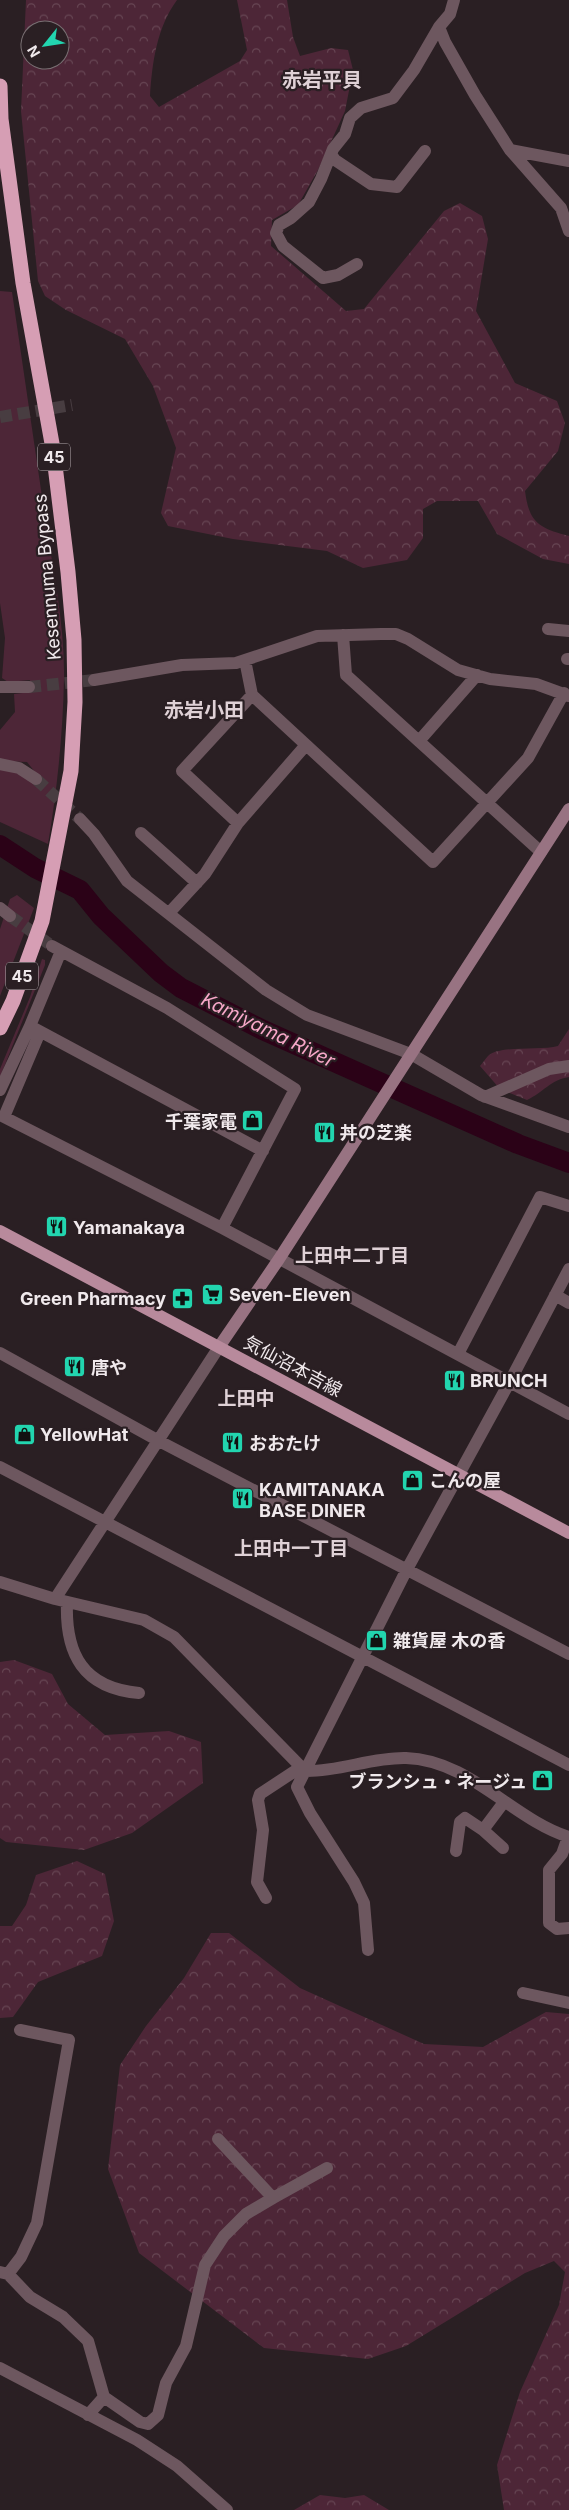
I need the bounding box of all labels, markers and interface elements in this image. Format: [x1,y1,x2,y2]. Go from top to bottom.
north arrow [20,20,70,70]
text: N [23,43,43,61]
district label: 赤岩平貝 [282,68,362,92]
road number: 45 [38,444,70,471]
street label: Kesennuma Bypass [29,493,65,661]
district label: 赤岩小田 [164,698,244,722]
road number: 45 [6,962,38,989]
water label: Kamiyama River [197,988,339,1073]
shop icon: 千葉家電 [241,1109,265,1133]
place label: 千葉家電 [165,1111,237,1132]
restaurant icon: 丼の芝楽 [312,1120,336,1144]
place label: 丼の芝楽 [340,1122,412,1143]
restaurant icon: Yamanakaya [45,1215,69,1239]
place label: Yamanakaya [73,1217,185,1238]
district label: 上田中二丁目 [295,1244,409,1267]
supermarket icon: Seven-Eleven [201,1282,225,1306]
place label: Seven-Eleven [229,1284,351,1305]
pharmacy icon: Green Pharmacy [170,1286,194,1310]
place label: Green Pharmacy [20,1288,166,1309]
street label: 気仙沼本吉線 [240,1331,346,1401]
restaurant icon: 唐や [63,1355,87,1379]
place label: 唐や [91,1357,127,1378]
restaurant icon: BRUNCH [442,1368,466,1392]
place label: BRUNCH [470,1370,547,1391]
district label: 上田中 [217,1387,275,1410]
shop icon: YellowHat [12,1422,36,1446]
place label: YellowHat [40,1424,129,1445]
restaurant icon: おおたけ [221,1431,245,1455]
place label: おおたけ [249,1433,321,1454]
shop icon: こんの屋 [401,1468,425,1492]
place label: こんの屋 [429,1470,501,1491]
place label: KAMITANAKA BASE DINER [259,1479,385,1521]
restaurant icon: KAMITANAKA BASE DINER [231,1487,255,1511]
district label: 上田中一丁目 [234,1537,348,1560]
shop icon: 雑貨屋 木の香 [365,1628,389,1652]
place label: 雑貨屋 木の香 [393,1630,505,1651]
shop icon: ブランシュ・ネージュ [531,1769,555,1793]
place label: ブランシュ・ネージュ [349,1771,527,1792]

